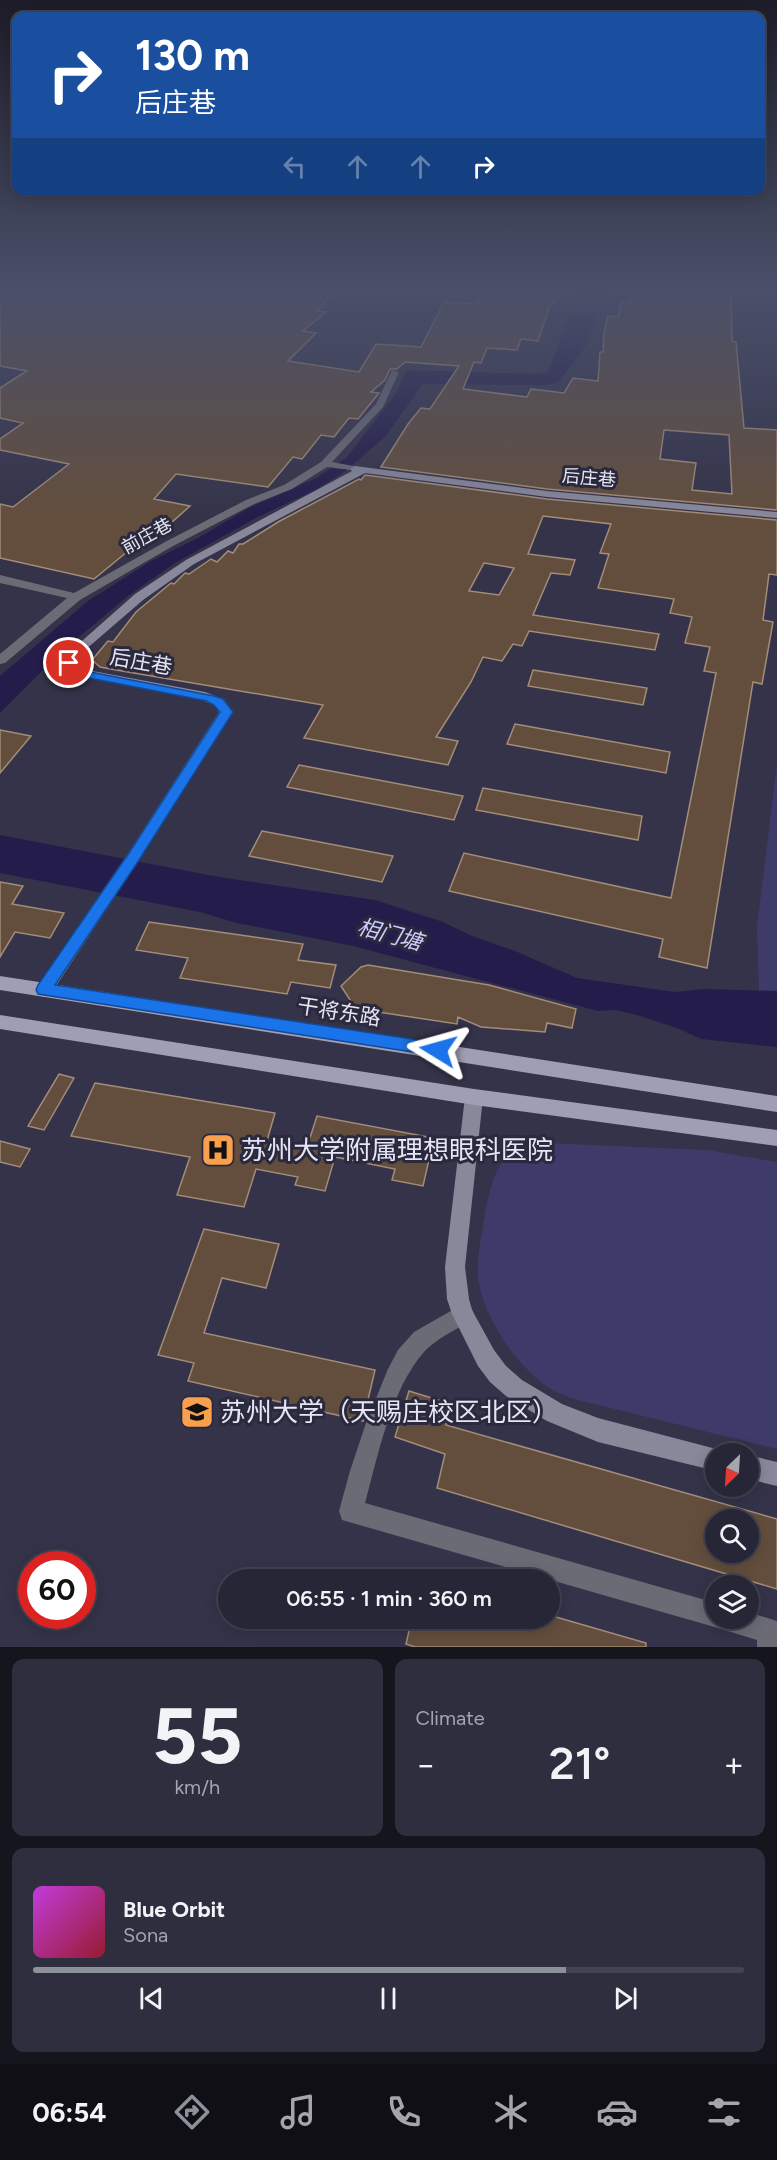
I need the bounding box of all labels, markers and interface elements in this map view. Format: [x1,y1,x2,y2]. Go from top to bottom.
text: 130 m [135,30,250,81]
icon: right [36,36,114,114]
text: 后庄巷 [135,86,216,119]
icon: left [278,150,311,183]
icon: ahead [341,150,374,183]
icon: ahead [404,150,437,183]
icon: right [467,150,500,183]
street label: 后庄巷 [561,465,617,491]
street label: 前庄巷 [118,513,176,559]
pin [43,637,94,688]
street label: 后庄巷 [108,644,174,679]
icon: arrive [52,646,85,679]
water label: 相门塘 [354,913,429,957]
street label: 干将东路 [296,993,383,1030]
position arrow [406,1018,470,1082]
hospital icon: 苏州大学附属理想眼科医院 [200,1132,236,1168]
place label: 苏州大学附属理想眼科医院 [241,1134,553,1166]
school or university icon: 苏州大学（天赐庄校区北区） [179,1394,215,1430]
place label: 苏州大学（天赐庄校区北区） [220,1396,558,1428]
north arrow [705,1443,759,1497]
map controls [705,1443,759,1629]
button: search [705,1509,759,1563]
speed limit sign: 60 [18,1551,96,1629]
button: layers [705,1575,759,1629]
text: 06:55 · 1 min · 360 m [286,1585,492,1612]
text: 55 [152,1689,243,1783]
text: Climate [416,1706,485,1730]
text: 21° [549,1736,610,1790]
text: − [416,1745,436,1784]
text: + [723,1745,744,1784]
text: km/h [174,1775,220,1799]
text: Blue Orbit [123,1896,225,1923]
text: Sona [123,1923,168,1947]
icon: previous [135,1982,168,2015]
icon: pause [372,1982,405,2015]
icon: next [609,1982,642,2015]
icon: directions [171,2091,213,2133]
icon: music [277,2091,319,2133]
icon: phone [383,2091,425,2133]
icon: climate [490,2091,532,2133]
icon: car [596,2091,638,2133]
icon: filters [703,2091,745,2133]
text: 06:54 [32,2096,106,2129]

